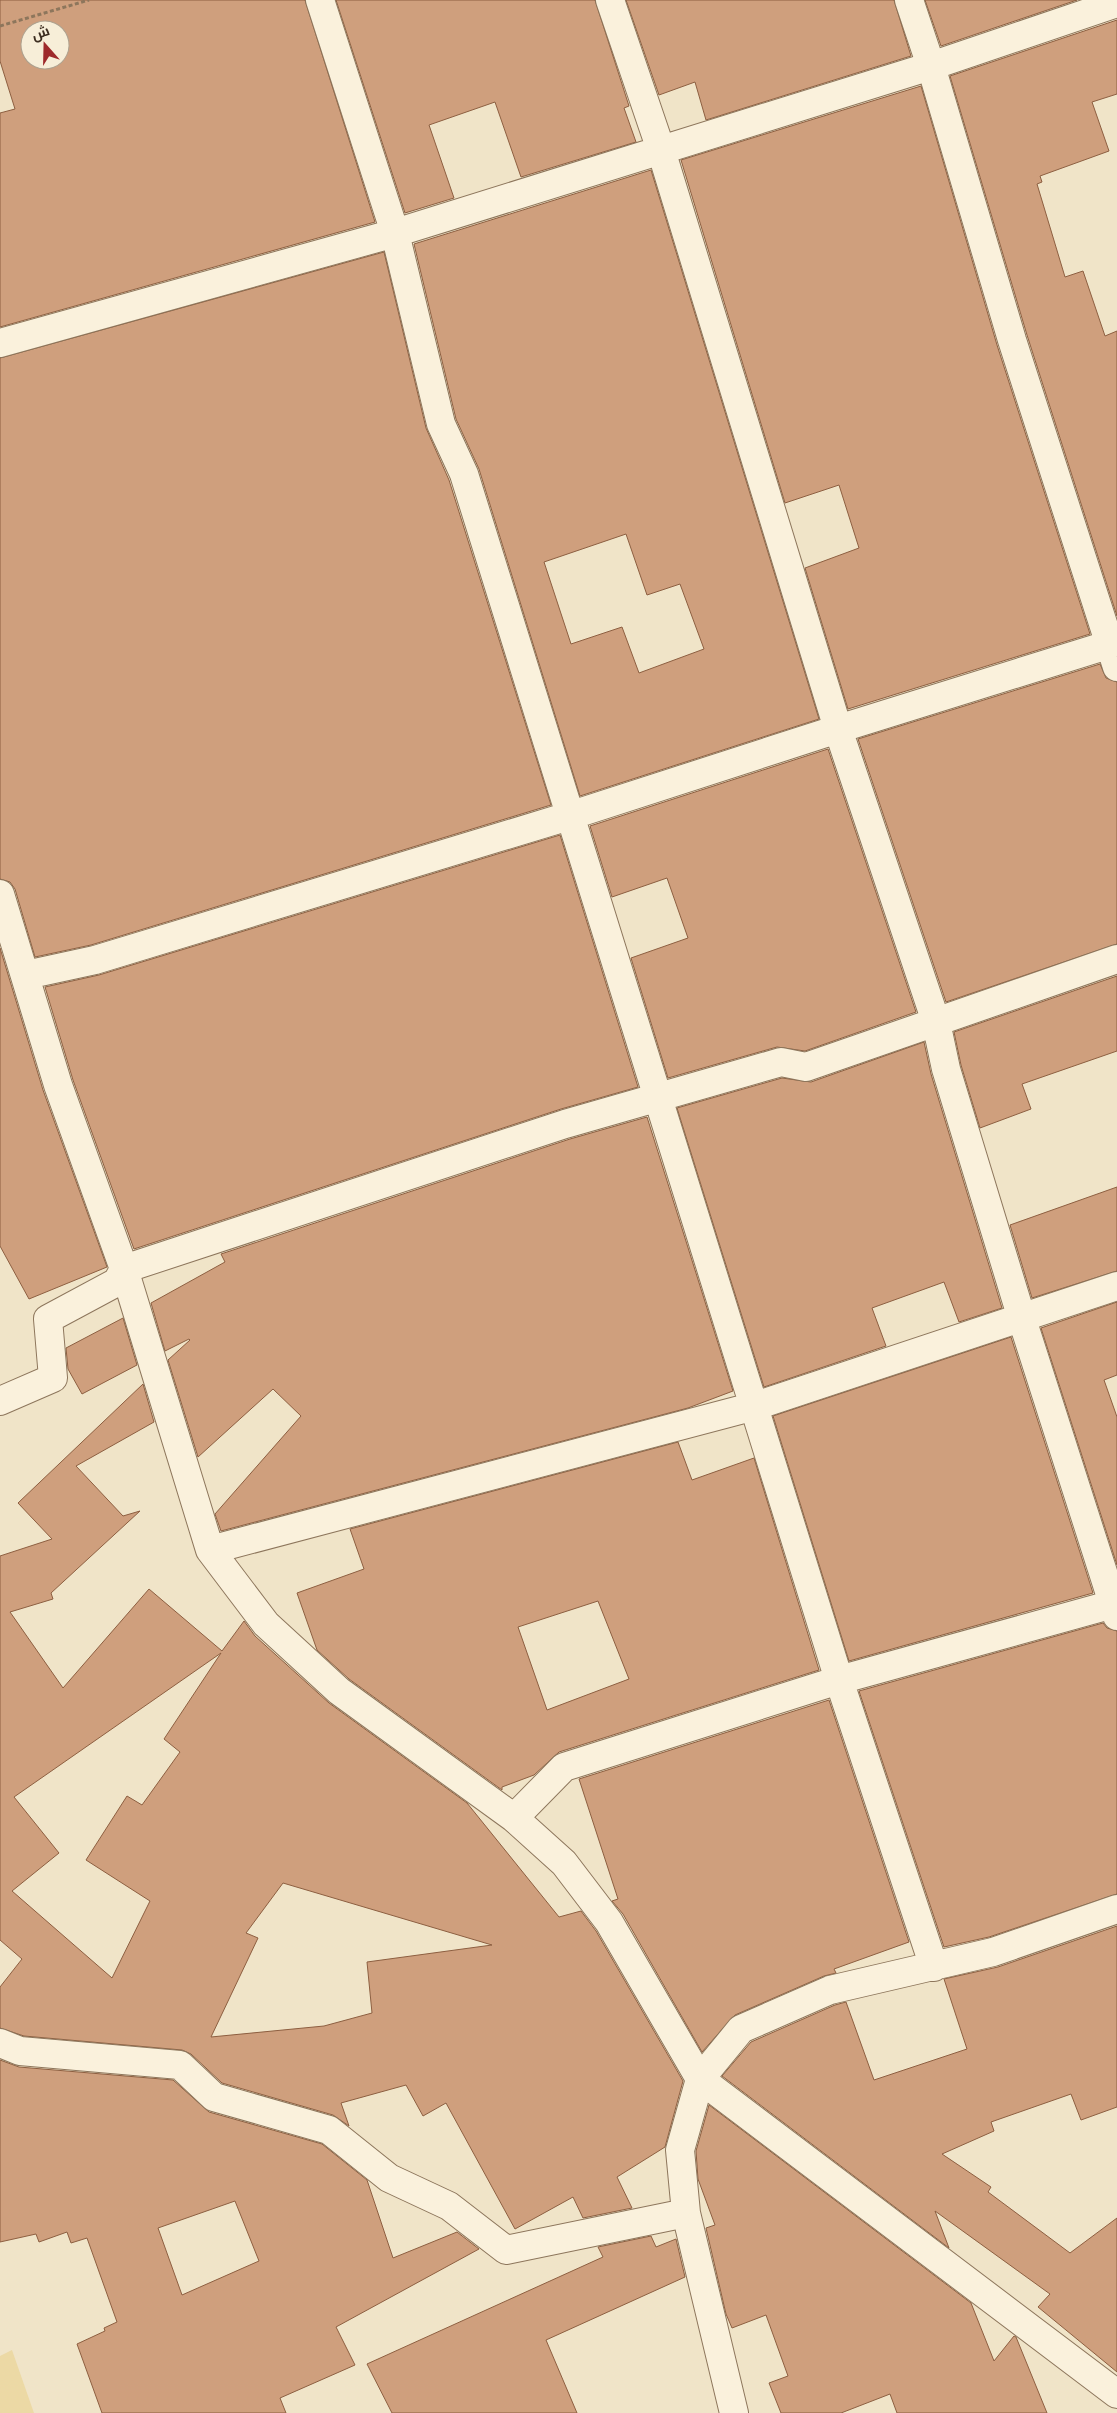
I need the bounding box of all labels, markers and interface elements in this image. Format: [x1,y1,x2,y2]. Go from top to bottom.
north arrow [20,20,70,70]
text: ش [29,20,52,44]

